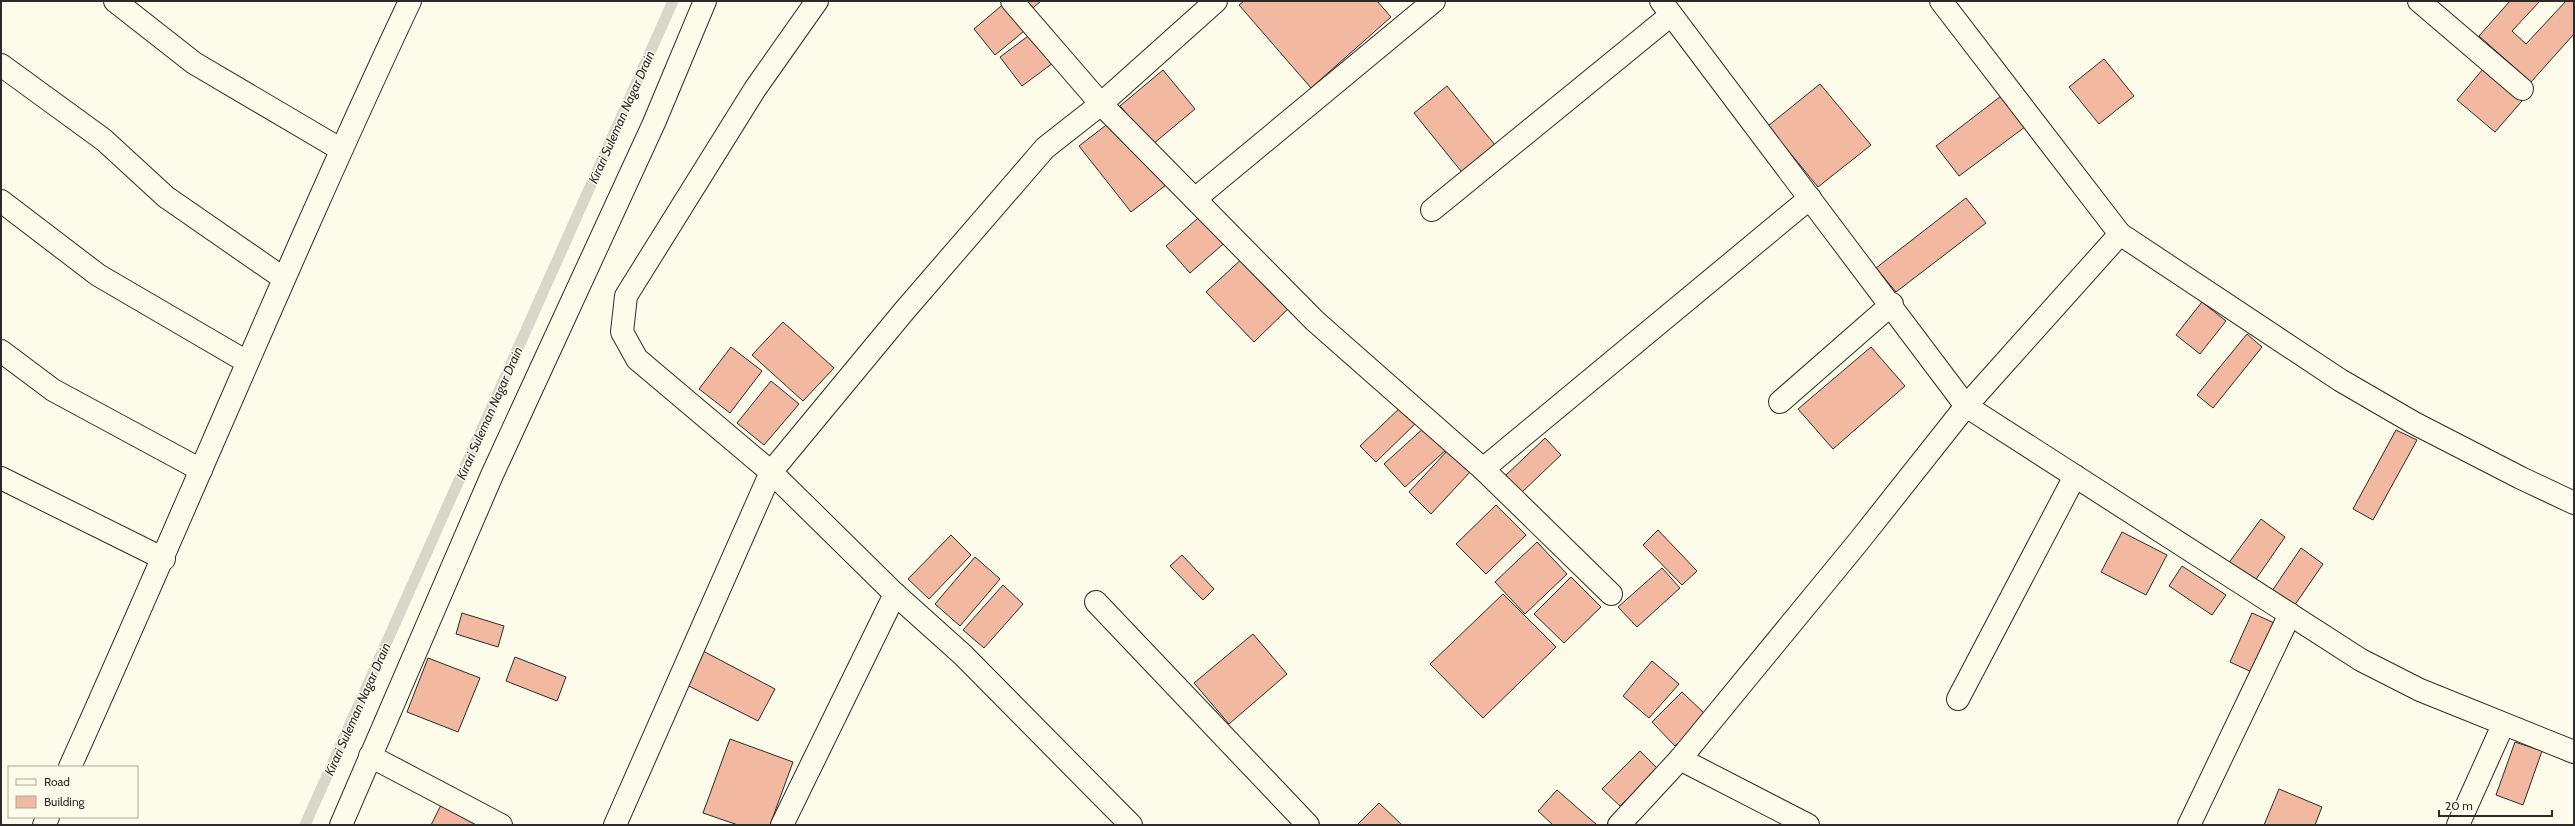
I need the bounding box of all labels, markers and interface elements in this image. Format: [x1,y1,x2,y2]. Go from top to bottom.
water label: Kirari Suleman Nagar Drain [585,48,657,186]
water label: Kirari Suleman Nagar Drain [453,344,525,482]
water label: Kirari Suleman Nagar Drain [321,640,393,778]
legend [8,766,138,818]
text: Road [44,774,70,789]
scale bar [2439,792,2552,818]
text: Building [44,794,86,809]
text: 20 m [2445,798,2473,813]

